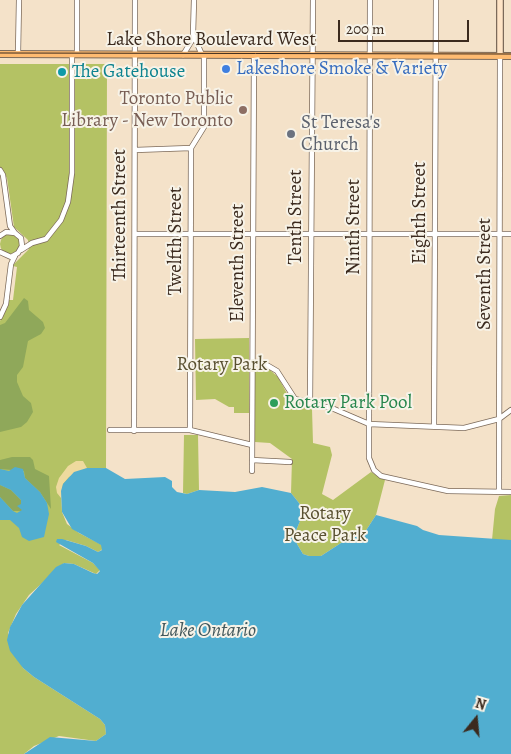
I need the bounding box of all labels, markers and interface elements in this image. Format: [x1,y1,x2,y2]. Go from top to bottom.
scale bar [341,10,472,42]
text: 200 m [346,19,385,39]
street label: Lake Shore Boulevard West [106,29,316,51]
place label: Lakeshore Smoke & Variety [236,58,447,80]
place label: The Gatehouse [72,61,185,83]
marker: Lakeshore Smoke & Variety [220,63,232,75]
marker: The Gatehouse [56,66,68,78]
place label: Toronto Public Library - New Toronto [61,88,233,132]
marker: Toronto Public Library - New Toronto [237,104,249,116]
place label: St Teresa's Church [301,112,380,156]
marker: St Teresa's Church [285,128,297,140]
street label: Thirteenth Street [109,149,131,281]
street label: Eighth Street [409,162,431,264]
street label: Tenth Street [285,169,307,265]
street label: Ninth Street [343,179,365,275]
street label: Twelfth Street [165,187,187,295]
street label: Eleventh Street [227,204,249,322]
street label: Seventh Street [474,218,496,330]
park label: Rotary Park [176,354,268,376]
place label: Rotary Park Pool [284,392,412,414]
marker: Rotary Park Pool [268,397,280,409]
park label: Rotary Peace Park [284,503,366,547]
water label: Lake Ontario [160,619,256,643]
north arrow [451,694,501,744]
text: N [473,694,488,715]

